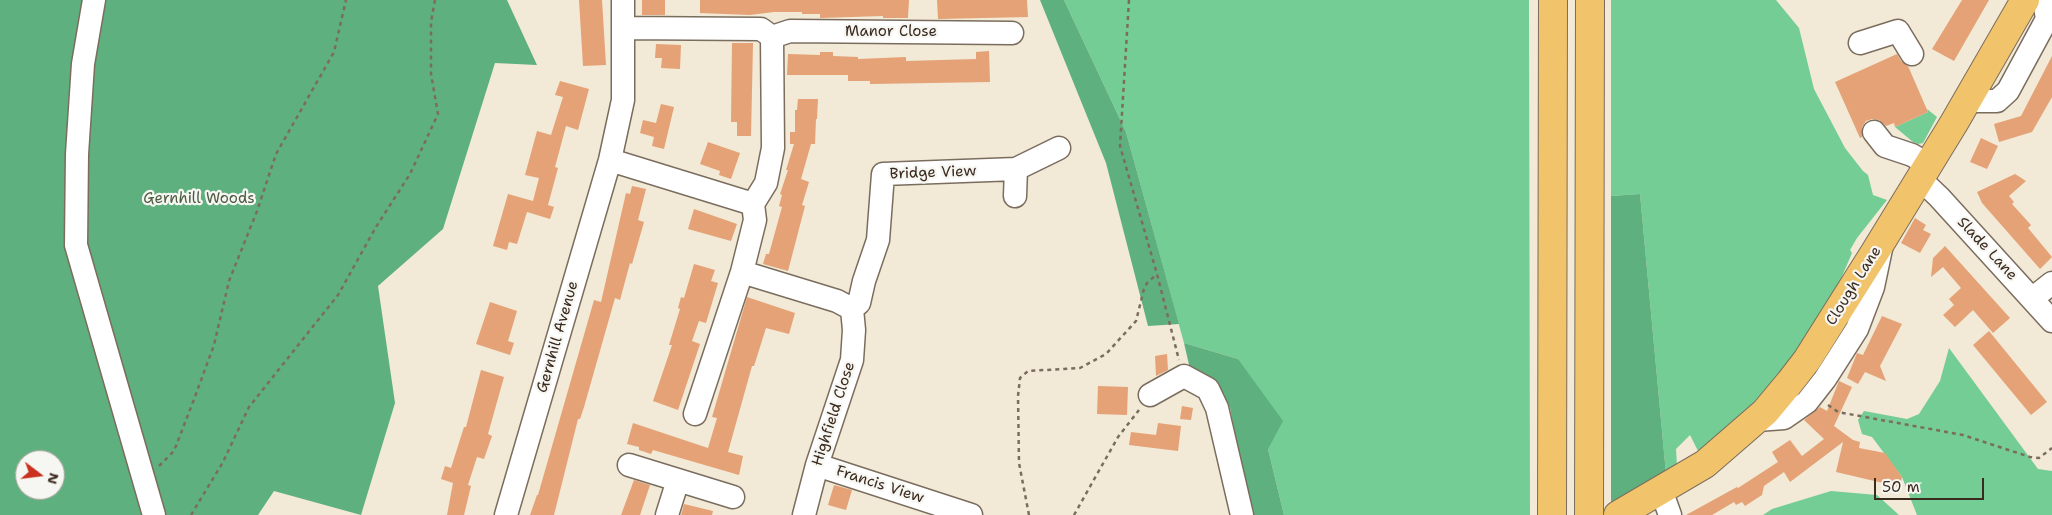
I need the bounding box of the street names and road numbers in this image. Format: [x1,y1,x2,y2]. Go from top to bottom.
street label: Manor Close [845,23,937,41]
street label: Bridge View [889,162,977,184]
street label: Slade Lane [1953,214,2021,284]
street label: Clough Lane [1823,243,1885,329]
street label: Gernhill Avenue [533,279,583,395]
street label: Highfield Close [809,360,859,468]
street label: Francis View [834,462,926,508]

